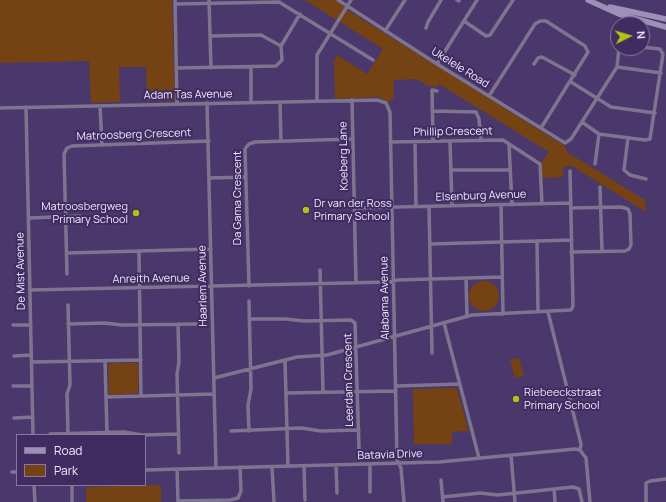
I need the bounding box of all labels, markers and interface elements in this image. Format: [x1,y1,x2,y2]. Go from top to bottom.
north arrow [610,16,650,56]
text: N [634,30,649,40]
street label: Ukelele Road [429,45,491,91]
street label: Adam Tas Avenue [144,88,232,102]
street label: Koeberg Lane [337,121,351,191]
street label: Phillip Crescent [413,125,493,139]
street label: Matroosberg Crescent [76,126,192,144]
street label: Da Gama Crescent [231,151,245,245]
street label: Elsenburg Avenue [436,188,526,204]
place label: Dr van der Ross Primary School [314,197,392,223]
place label: Matroosbergweg Primary School [41,200,128,226]
marker: Dr van der Ross Primary School [301,205,311,215]
marker: Matroosbergweg Primary School [131,208,141,218]
street label: De Mist Avenue [14,232,28,310]
street label: Haarlem Avenue [196,245,210,327]
street label: Alabama Avenue [378,256,392,340]
street label: Anreith Avenue [112,272,190,286]
street label: Leerdam Crescent [342,333,356,427]
place label: Riebeeckstraat Primary School [524,386,601,412]
marker: Riebeeckstraat Primary School [511,394,521,404]
legend [16,434,146,486]
text: Road [54,442,82,459]
street label: Batavia Drive [357,447,423,463]
text: Park [54,462,78,479]

